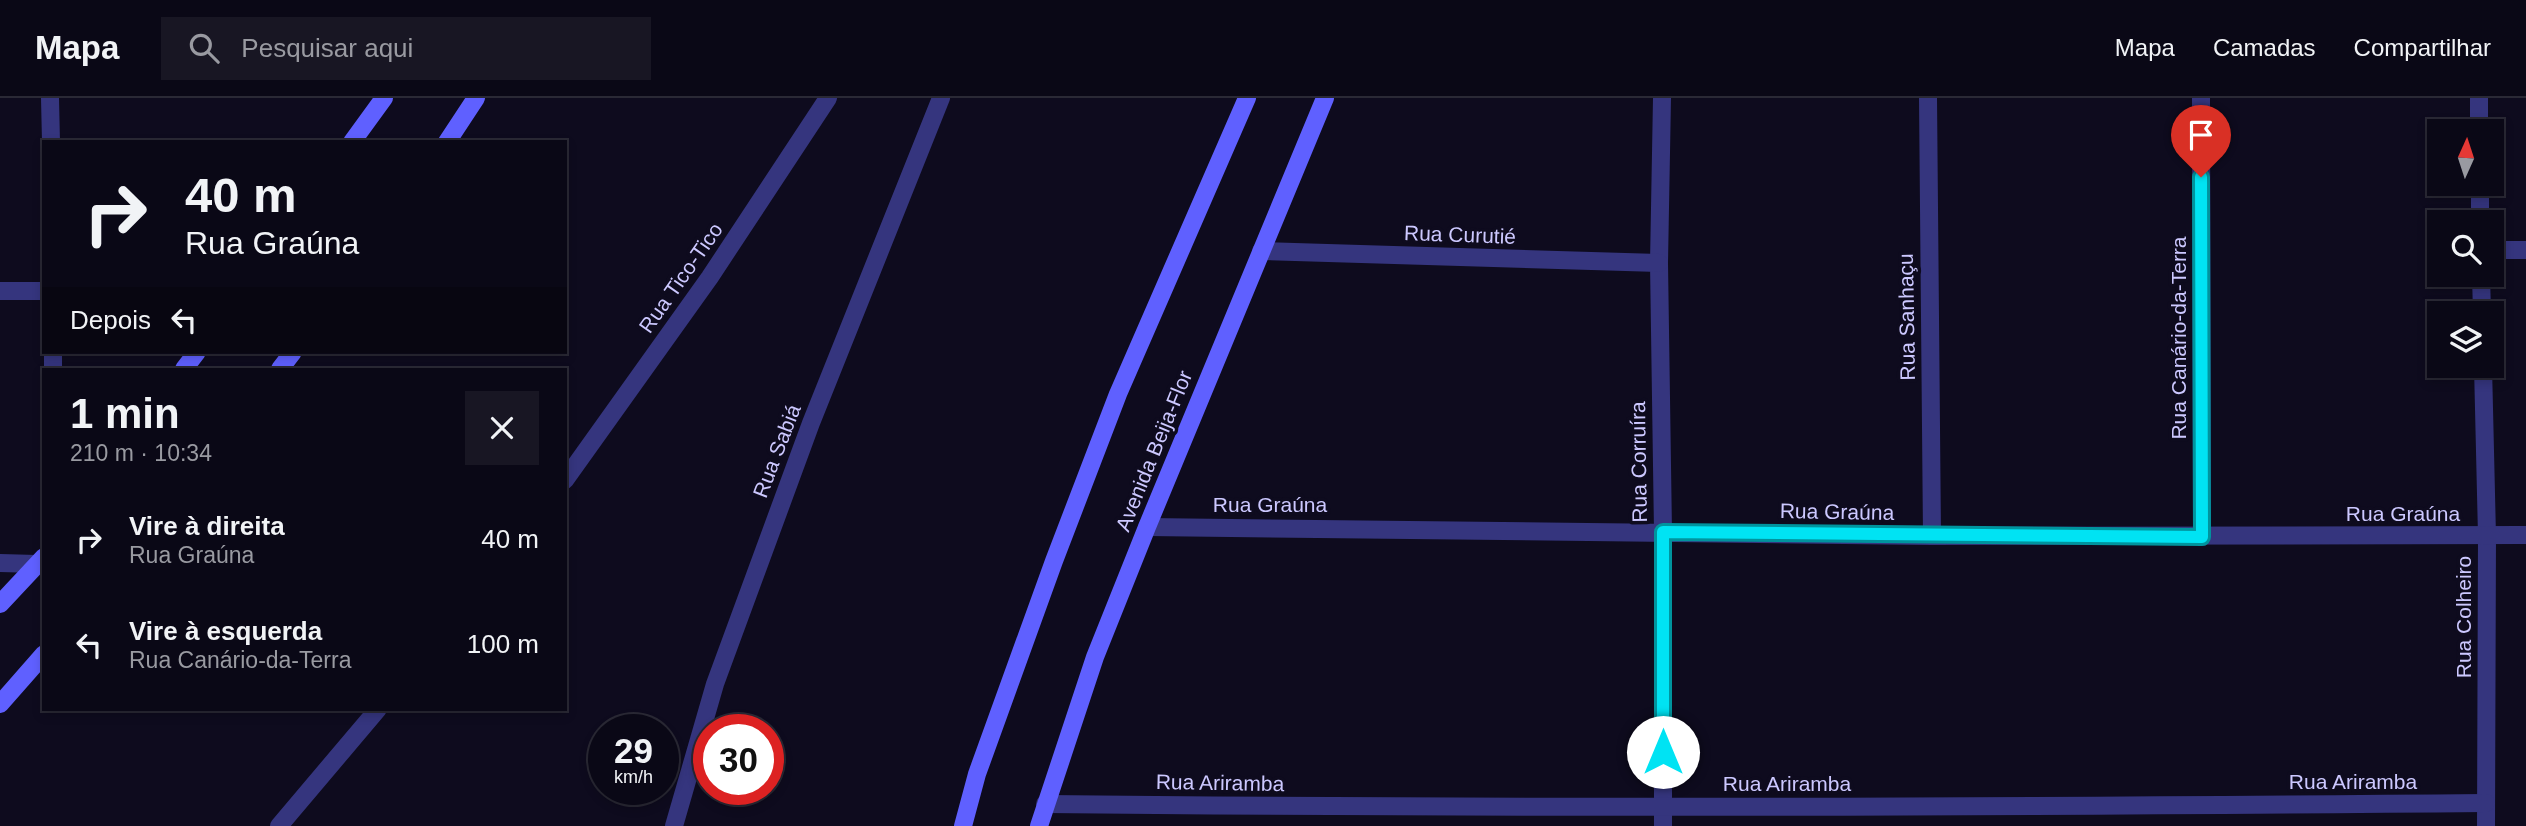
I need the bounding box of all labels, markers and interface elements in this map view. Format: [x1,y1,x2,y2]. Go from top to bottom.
search box [161,17,651,80]
text: Mapa [35,29,119,66]
icon: search [185,29,223,67]
text: Pesquisar aqui [241,33,413,63]
text: Mapa [2115,34,2175,61]
text: Camadas [2213,34,2316,61]
text: Compartilhar [2354,34,2491,61]
pin [2171,105,2231,177]
icon: arrive [2182,116,2220,154]
north arrow [2427,119,2504,196]
map controls [2427,119,2504,378]
icon: right [70,168,161,259]
text: 40 m [185,168,297,222]
button: search [2427,210,2504,287]
street label: Rua Tico-Tico [634,218,727,337]
street label: Rua Curutié [1404,221,1516,248]
text: Rua Graúna [185,225,359,261]
street label: Rua Canário-da-Terra [2167,236,2190,440]
street label: Rua Sanhaçu [1894,253,1919,381]
icon: left [165,301,203,339]
button: layers [2427,301,2504,378]
text: Depois [70,305,151,335]
street label: Avenida Beija-Flor [1111,367,1196,534]
text: 1 min [70,390,180,437]
button: close [465,391,539,465]
street label: Rua Sabiá [748,401,805,501]
street label: Rua Corruíra [1626,401,1651,523]
text: 210 m · 10:34 [70,440,212,466]
street label: Rua Graúna [1213,493,1328,516]
street label: Rua Graúna [1780,499,1895,524]
street label: Rua Graúna [2346,502,2461,525]
text: Vire à direita [129,511,285,541]
icon: right [70,521,108,559]
text: 40 m [481,524,539,554]
text: Rua Graúna [129,542,254,568]
street label: Rua Colheiro [2452,556,2475,678]
text: Vire à esquerda [129,616,322,646]
icon: left [70,626,108,664]
text: 100 m [467,629,539,659]
text: Rua Canário-da-Terra [129,647,351,673]
speed limit sign: 30 [693,714,784,805]
position arrow [1626,715,1700,789]
text: 29 [614,731,653,770]
text: km/h [614,767,653,787]
street label: Rua Ariramba [1156,770,1285,795]
street label: Rua Ariramba [2289,770,2418,793]
street label: Rua Ariramba [1723,772,1852,795]

